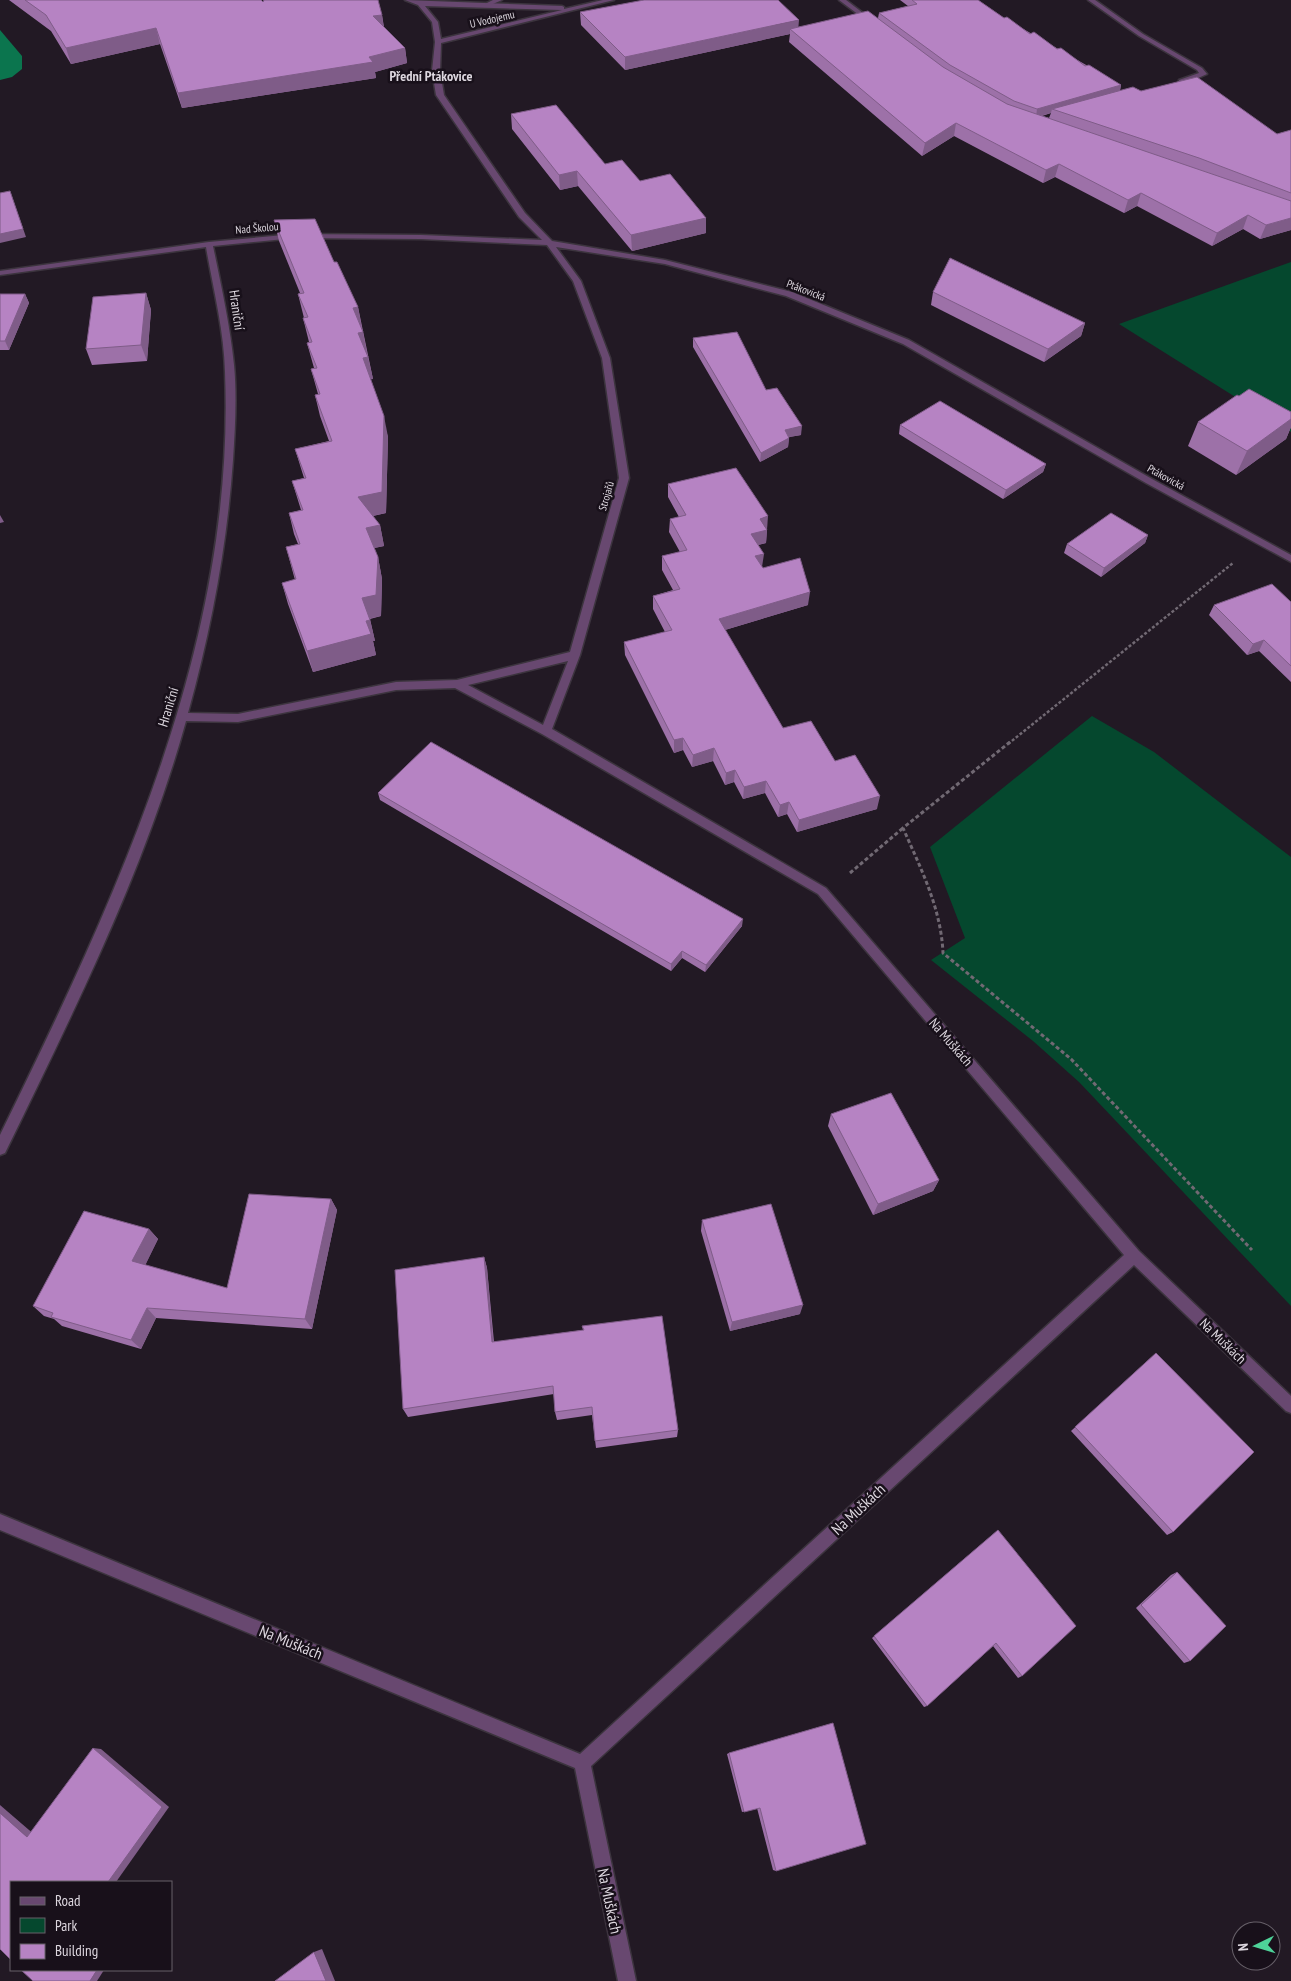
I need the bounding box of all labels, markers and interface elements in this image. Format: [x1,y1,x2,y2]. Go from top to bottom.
street label: U Vodojemu [468,7,516,31]
district label: Přední Ptákovice [390,67,472,85]
street label: Nad Školou [235,219,279,237]
street label: Ptákovická [785,276,827,304]
street label: Hraniční [225,289,249,331]
street label: Ptákovická [1145,461,1187,493]
street label: Strojařů [595,479,617,512]
street label: Hraniční [154,685,182,729]
street label: Na Muškách [925,1014,977,1070]
street label: Na Muškách [1196,1314,1250,1368]
street label: Na Muškách [827,1479,889,1539]
street label: Na Muškách [257,1620,325,1664]
street label: Na Muškách [593,1866,627,1936]
legend [10,1881,172,1971]
text: Road [55,1891,81,1910]
text: Park [55,1916,77,1935]
north arrow [1231,1921,1281,1971]
text: Building [55,1941,98,1960]
text: N [1234,1943,1252,1952]

